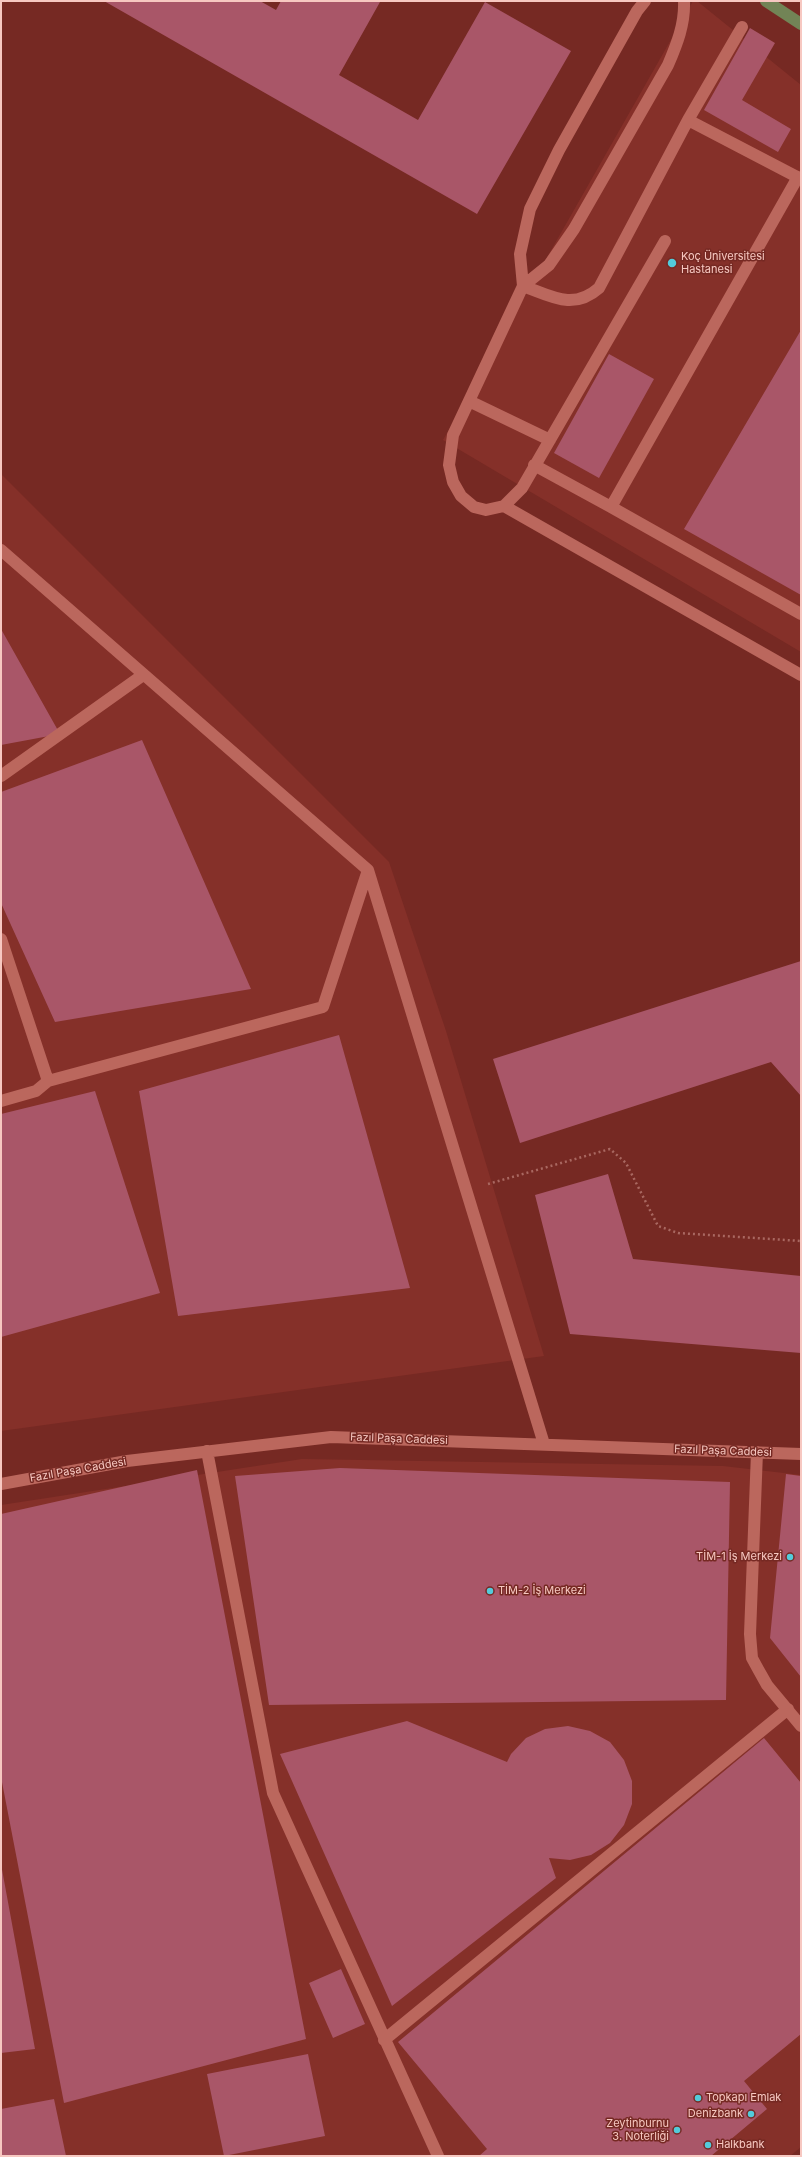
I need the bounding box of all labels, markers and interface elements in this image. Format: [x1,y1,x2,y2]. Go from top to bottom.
place label: Koç Üniversitesi Hastanesi [681,250,765,276]
marker: Koç Üniversitesi Hastanesi [666,257,678,269]
street label: Fazıl Paşa Caddesi [350,1431,448,1447]
street label: Fazıl Paşa Caddesi [674,1443,772,1459]
street label: Fazıl Paşa Caddesi [29,1455,127,1485]
place label: TİM-1 İş Merkezi [696,1550,782,1564]
marker: TİM-1 İş Merkezi [785,1552,795,1562]
place label: TİM-2 İş Merkezi [498,1584,586,1598]
marker: TİM-2 İş Merkezi [485,1586,495,1596]
place label: Topkapı Emlak [706,2091,781,2105]
marker: Topkapı Emlak [693,2093,703,2103]
place label: Denizbank [688,2107,743,2121]
marker: Denizbank [746,2109,756,2119]
place label: Zeytinburnu 3. Noterliği [606,2117,669,2143]
marker: Zeytinburnu 3. Noterliği [672,2125,682,2135]
place label: Halkbank [716,2138,765,2152]
marker: Halkbank [703,2140,713,2150]

